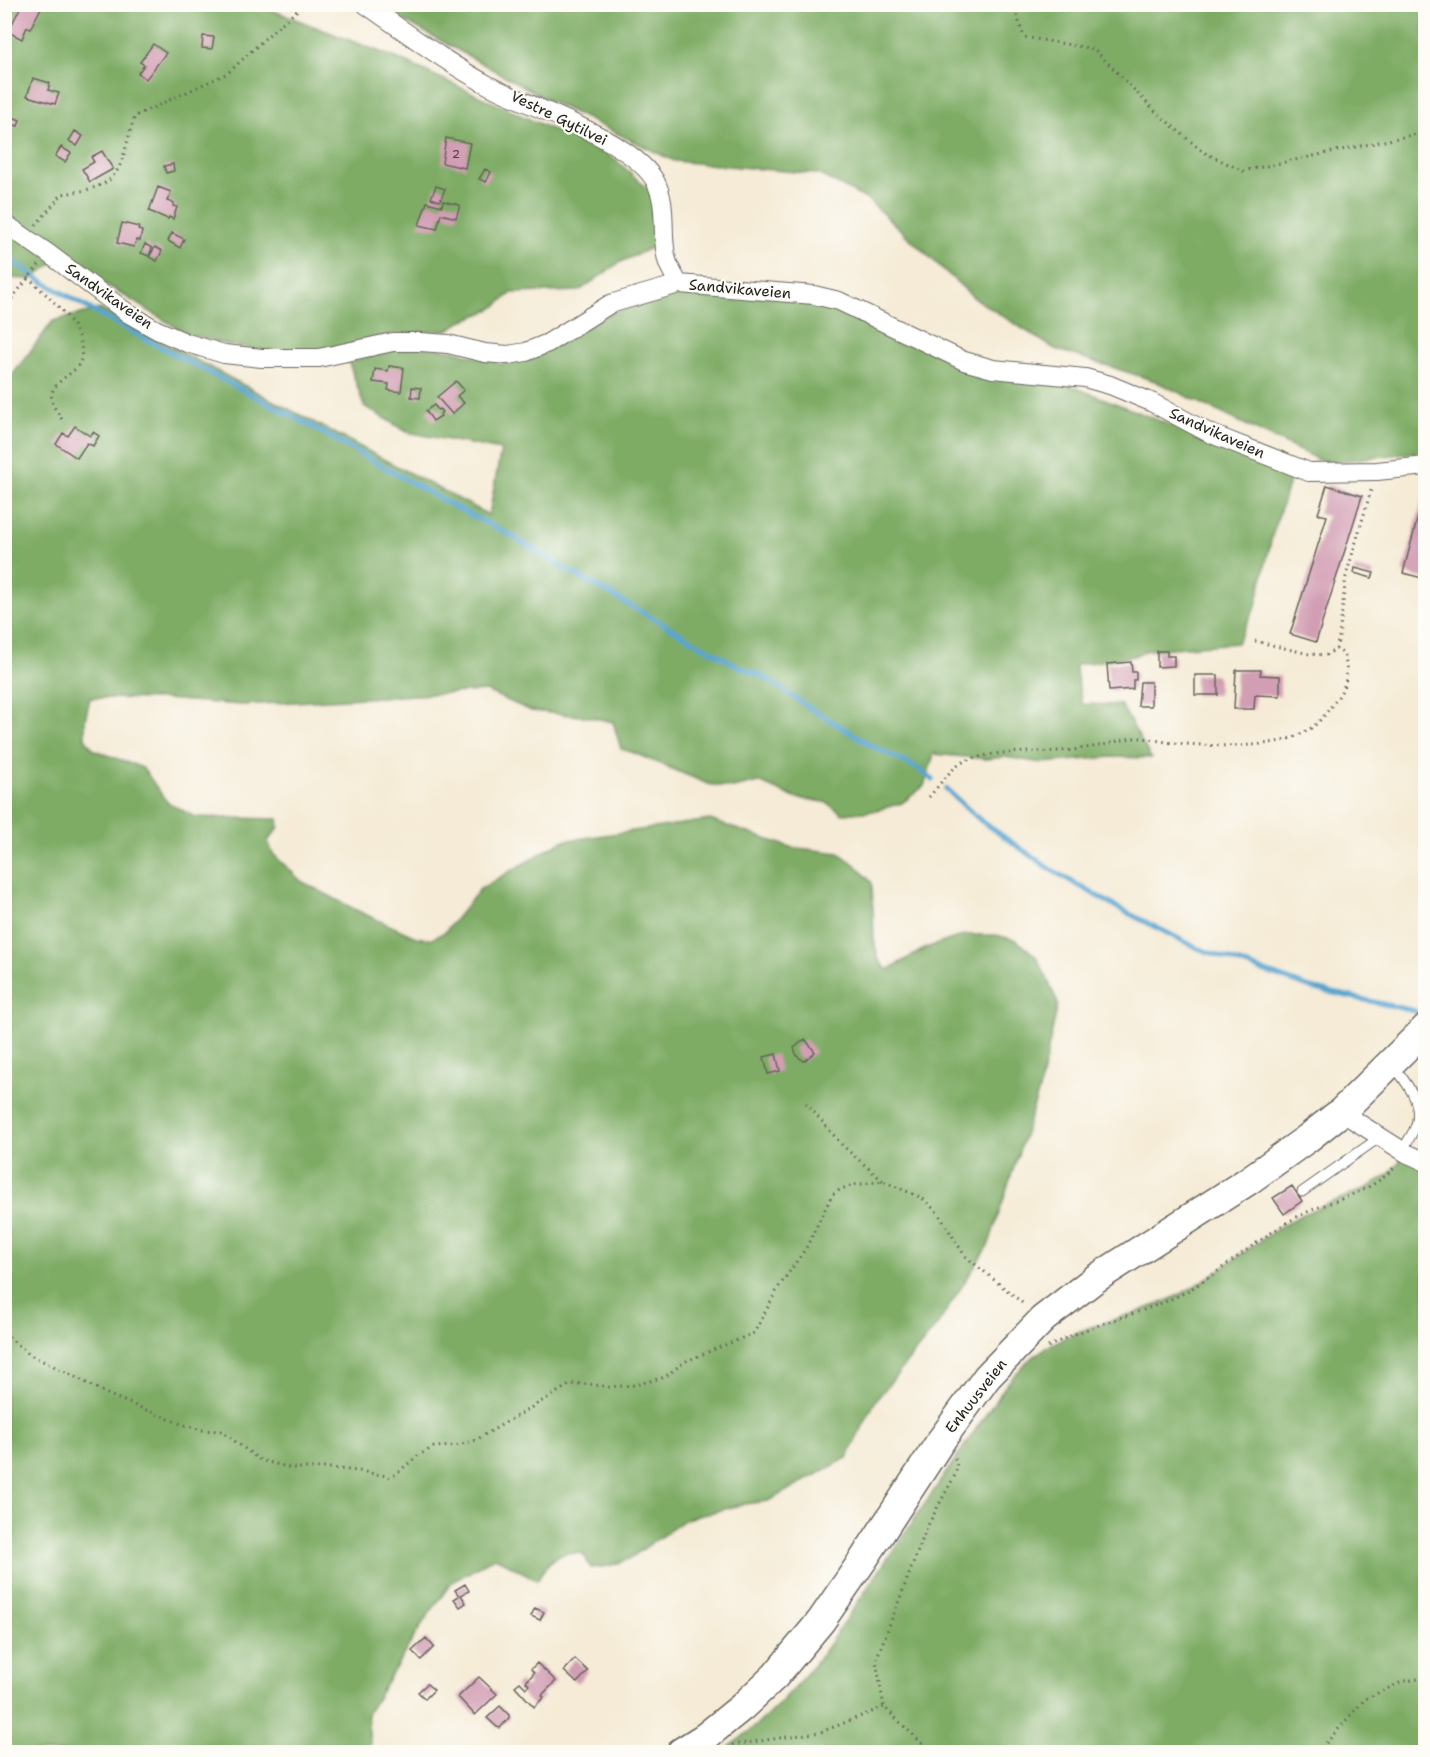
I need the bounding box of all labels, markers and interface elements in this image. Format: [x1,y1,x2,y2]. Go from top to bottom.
street label: Vestre Gytilvei [507,86,611,150]
house number: 2 [452,146,460,162]
street label: Sandvikaveien [61,258,157,334]
street label: Sandvikaveien [688,275,792,303]
street label: Sandvikaveien [1166,403,1268,463]
street label: Enhuusveien [941,1355,1011,1437]

